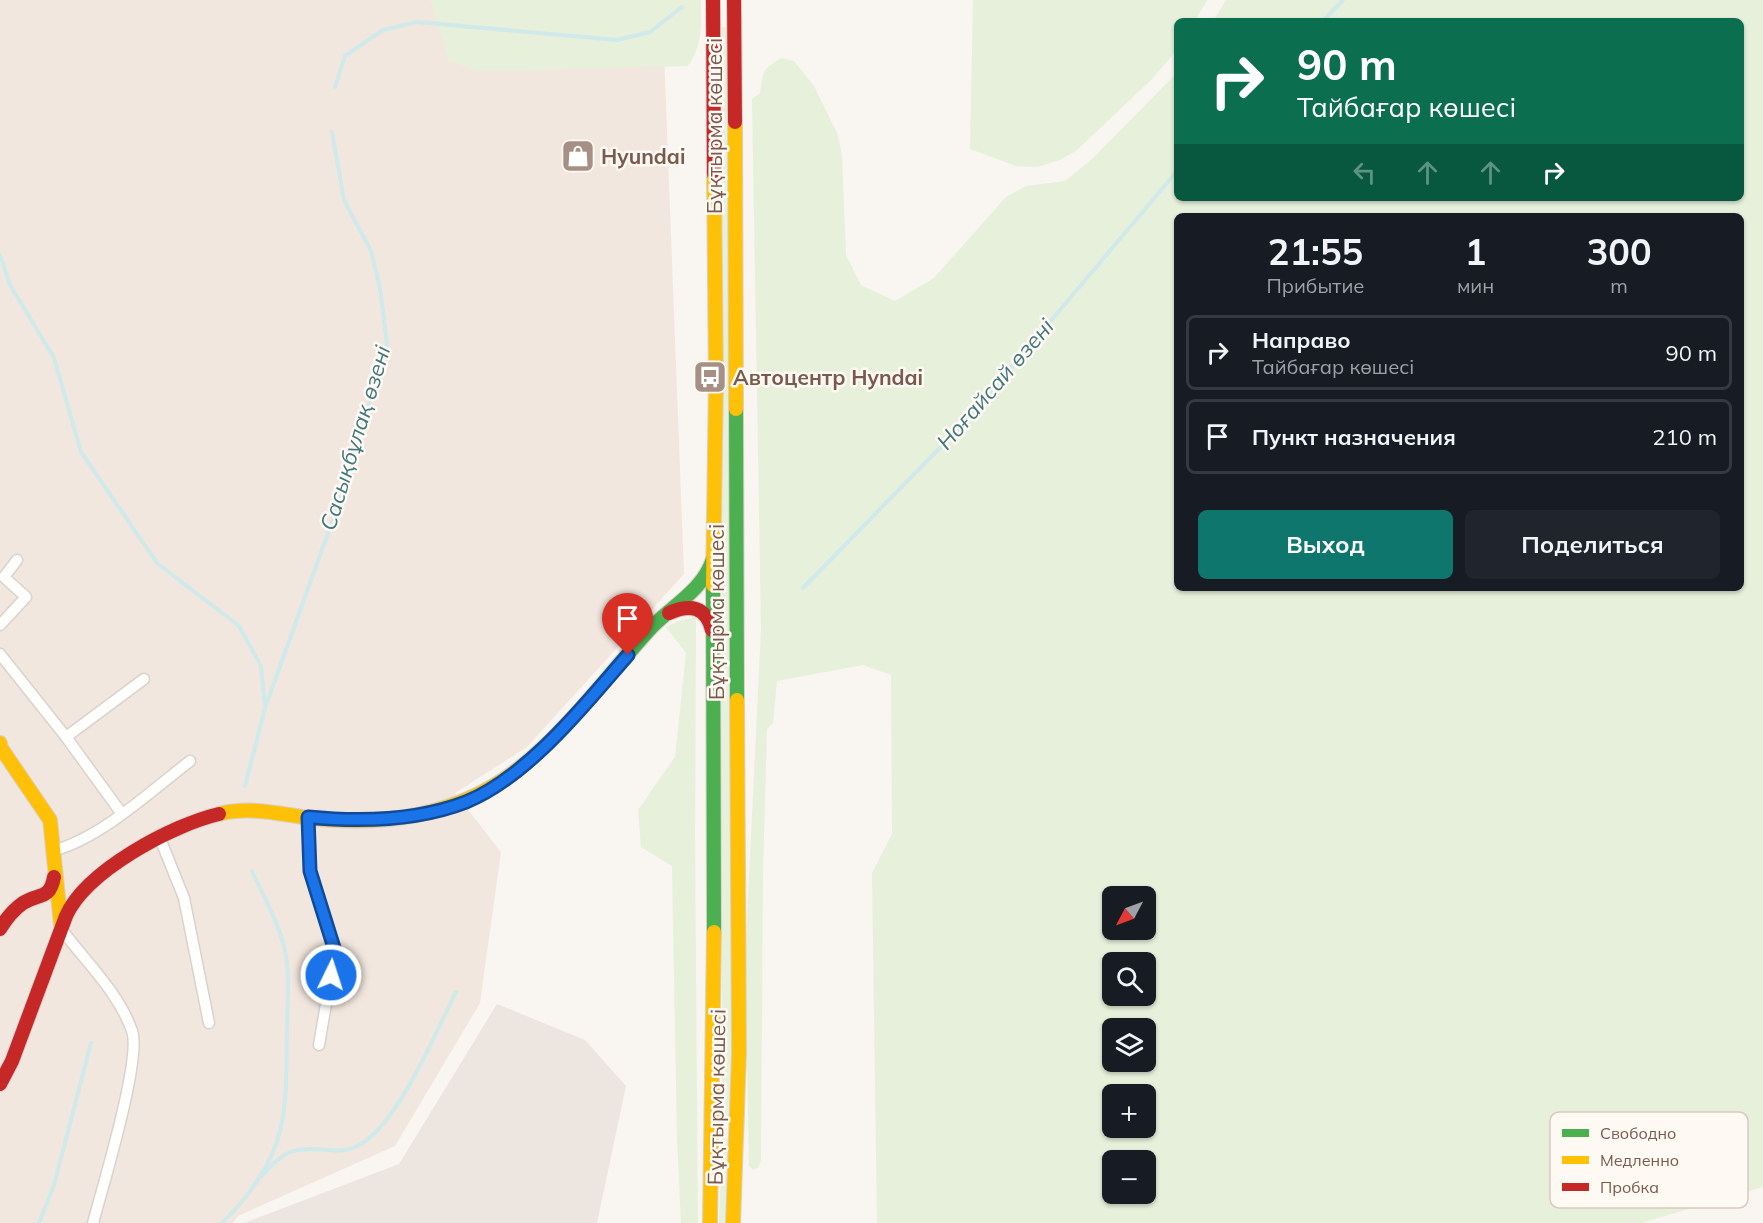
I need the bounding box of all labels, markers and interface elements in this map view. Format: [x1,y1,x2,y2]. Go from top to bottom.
street label: Бұқтырма көшесі [701,38,727,214]
text: 90 m [1297,38,1397,91]
icon: right [1198,42,1276,120]
text: Тайбағар көшесі [1297,90,1516,124]
shop icon: Hyundai [560,138,596,174]
place label: Hyundai [601,143,685,169]
icon: left [1348,156,1381,189]
icon: ahead [1411,156,1444,189]
icon: ahead [1474,156,1507,189]
icon: right [1537,156,1570,189]
text: 21:55 [1268,229,1363,274]
text: 1 [1465,229,1486,274]
text: 300 [1587,229,1652,274]
text: Прибытие [1266,273,1364,298]
text: мин [1457,273,1494,298]
text: m [1610,273,1628,298]
water label: Ноғайсай өзені [930,312,1060,455]
text: Направо [1252,326,1350,354]
icon: right [1201,336,1234,369]
text: 90 m [1666,339,1717,367]
water label: Сасықбұлақ өзені [314,342,397,534]
text: Тайбағар көшесі [1252,354,1414,379]
bus stop icon: Автоцентр Hyndai [692,359,728,395]
place label: Автоцентр Hyndai [733,364,923,390]
icon: arrive [1201,420,1234,453]
text: Пункт назначения [1252,423,1456,451]
text: 210 m [1652,423,1717,451]
button: Выход [1198,510,1453,579]
button: Поделиться [1465,510,1720,579]
street label: Бұқтырма көшесі [703,524,729,700]
pin [602,593,653,655]
icon: arrive [611,602,644,635]
north arrow [1102,886,1156,940]
map controls [1102,886,1156,1204]
position arrow [299,943,363,1007]
button: search [1102,952,1156,1006]
street label: Бұқтырма көшесі [701,1009,731,1185]
button: layers [1102,1018,1156,1072]
button: + [1102,1084,1156,1138]
legend [1550,1112,1748,1208]
text: Свободно [1600,1123,1676,1143]
button: − [1102,1150,1156,1204]
text: Медленно [1600,1150,1679,1170]
text: Пробка [1600,1177,1659,1197]

